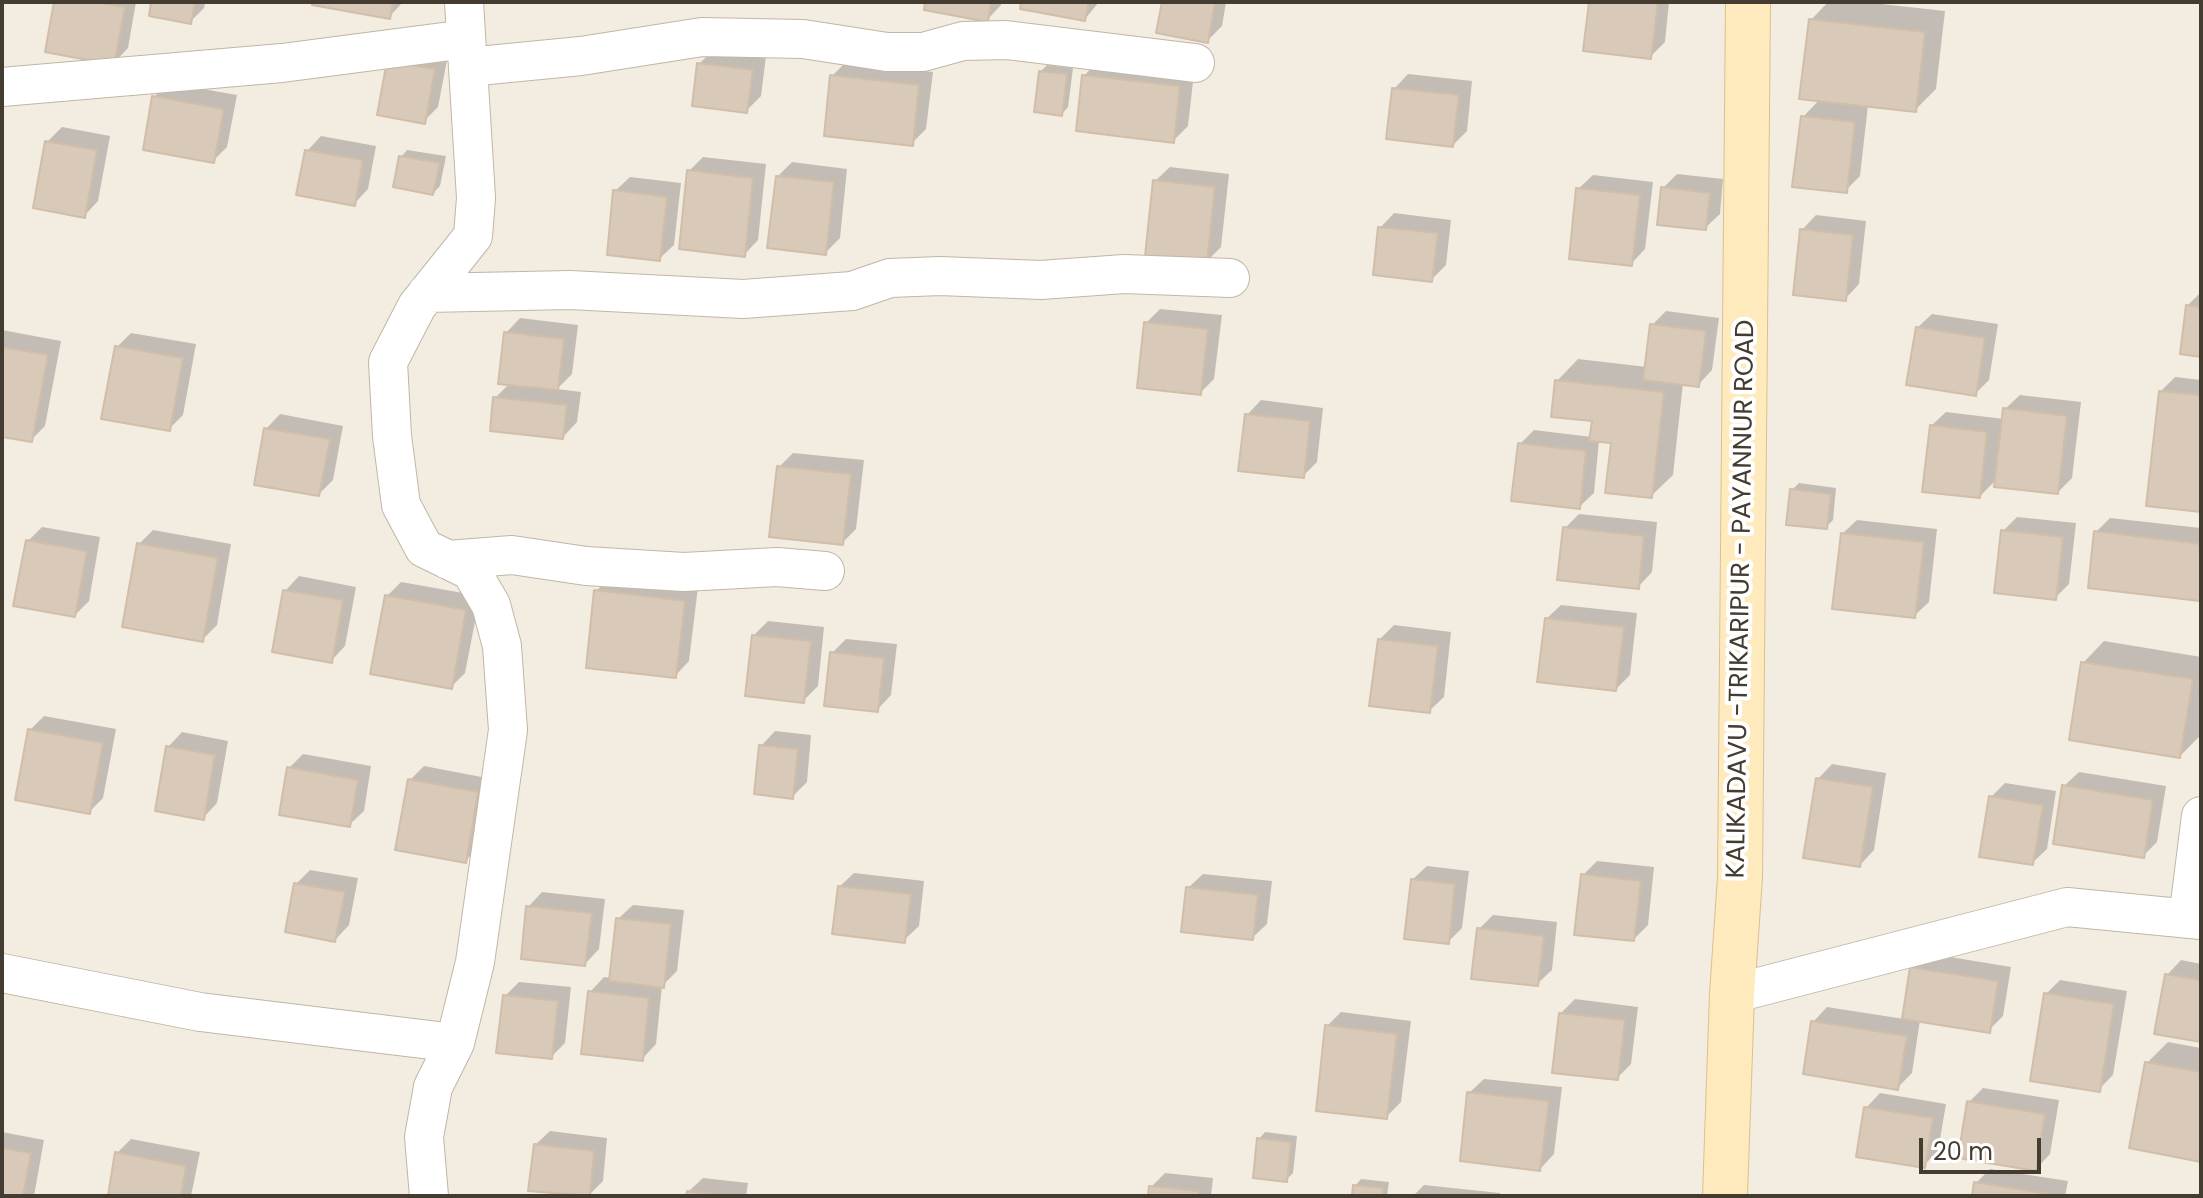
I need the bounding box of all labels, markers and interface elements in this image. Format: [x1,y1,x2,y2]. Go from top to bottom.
street label: KALIKADAVU -TRIKARIPUR - PAYANNUR ROAD [1722,319,1762,879]
scale bar [1923,1122,2045,1172]
text: 20 m [1933,1135,1993,1168]

